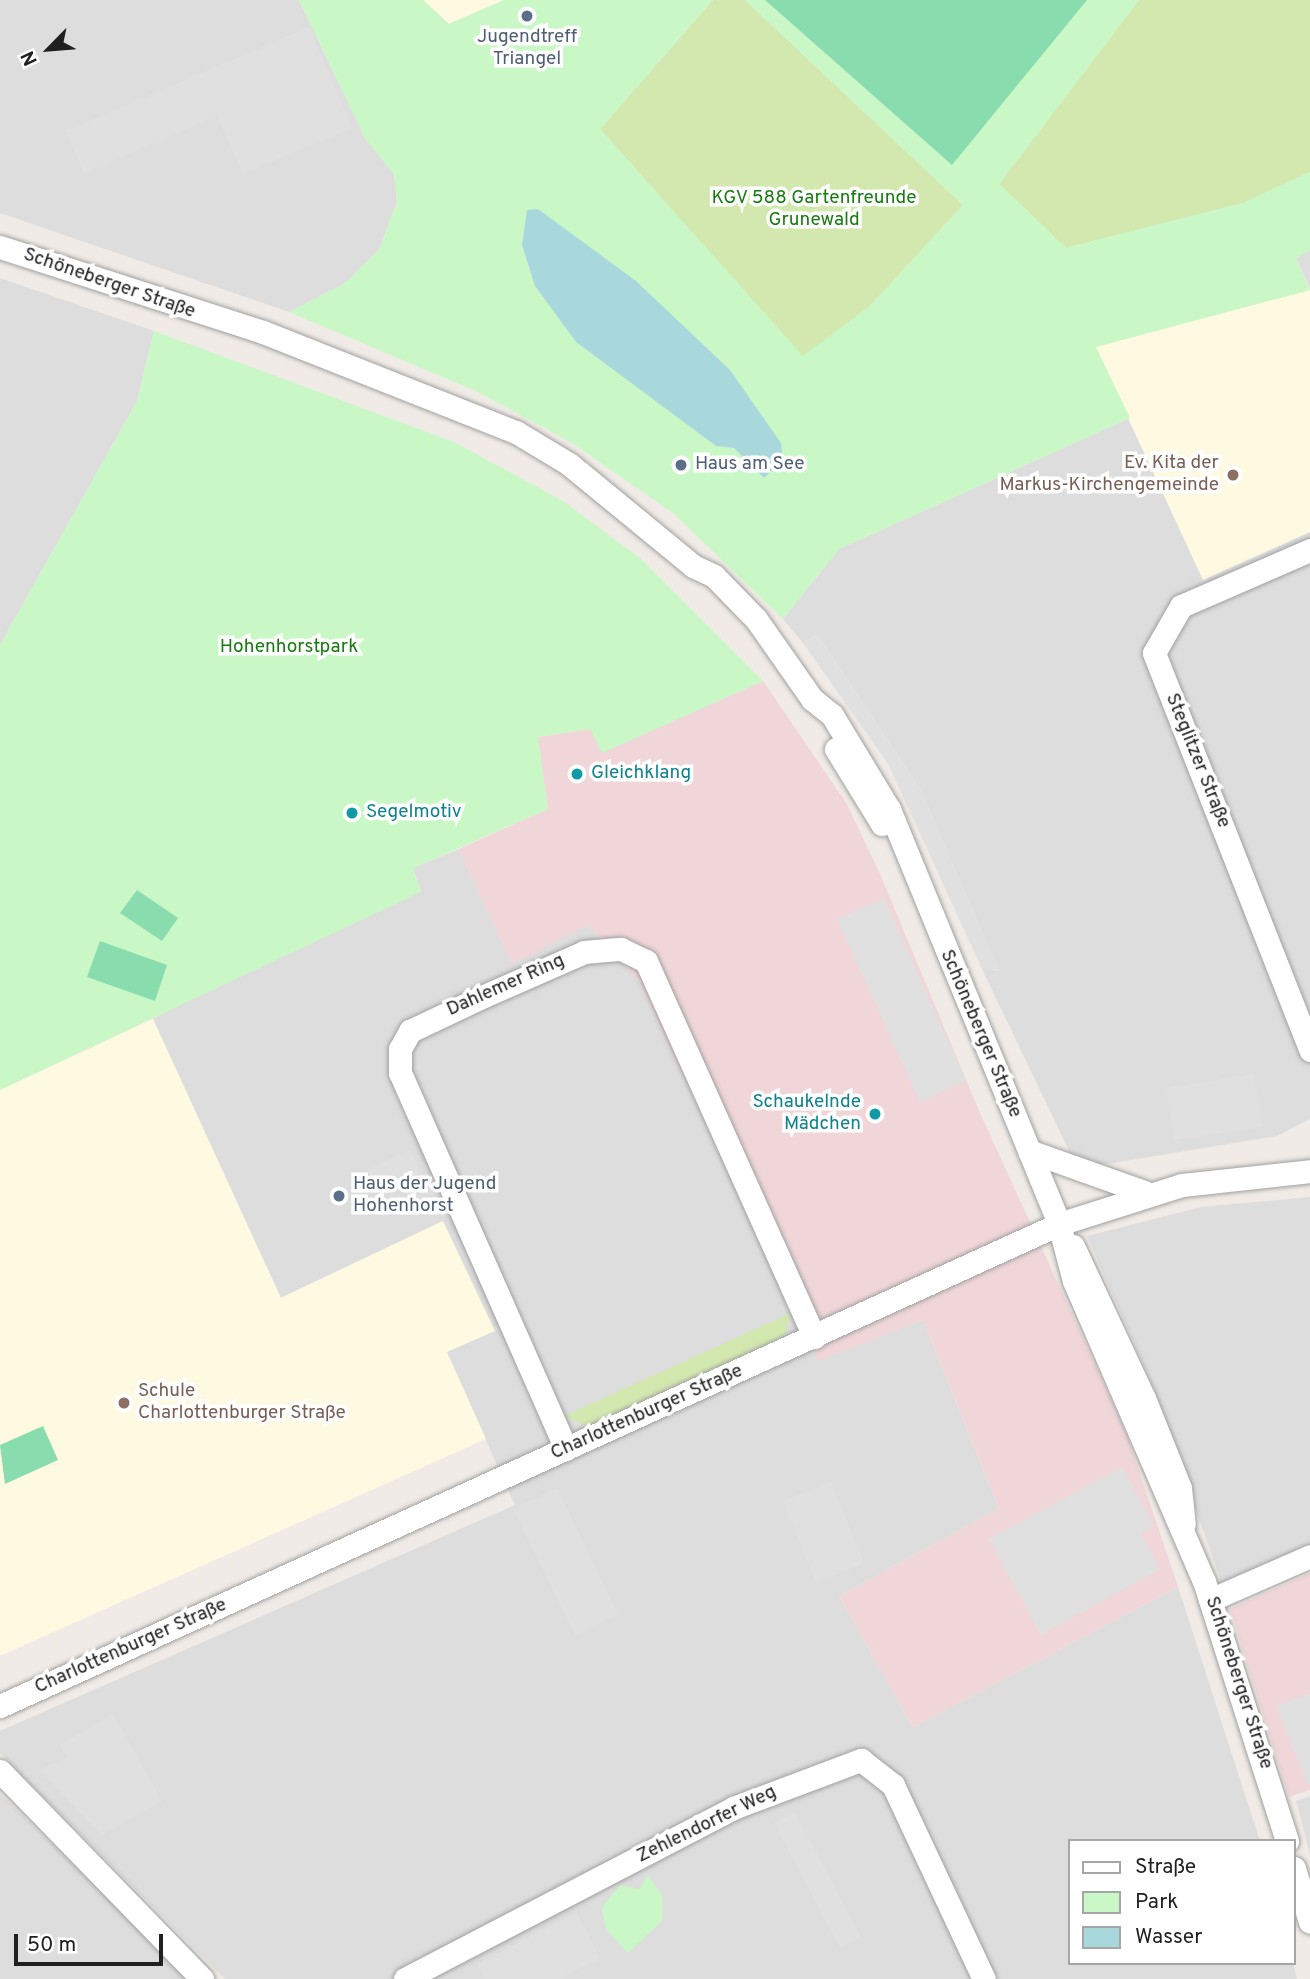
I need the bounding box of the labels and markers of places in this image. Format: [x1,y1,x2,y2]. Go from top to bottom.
marker: Jugendtreff Triangel [519,8,535,24]
place label: Jugendtreff Triangel [477,27,577,71]
place label: Ev. Kita der Markus-Kirchengemeinde [999,453,1219,497]
place label: Haus am See [695,454,804,476]
marker: Haus am See [673,457,689,473]
marker: Ev. Kita der Markus-Kirchengemeinde [1225,467,1241,483]
place label: Gleichklang [591,763,691,785]
marker: Gleichklang [569,766,585,782]
place label: Segelmotiv [366,802,462,824]
marker: Segelmotiv [344,805,360,821]
place label: Schaukelnde Mädchen [752,1092,861,1136]
marker: Schaukelnde Mädchen [867,1106,883,1122]
place label: Haus der Jugend Hohenhorst [353,1174,496,1218]
marker: Haus der Jugend Hohenhorst [331,1188,347,1204]
place label: Schule Charlottenburger Straße [138,1381,346,1425]
marker: Schule Charlottenburger Straße [116,1395,132,1411]

